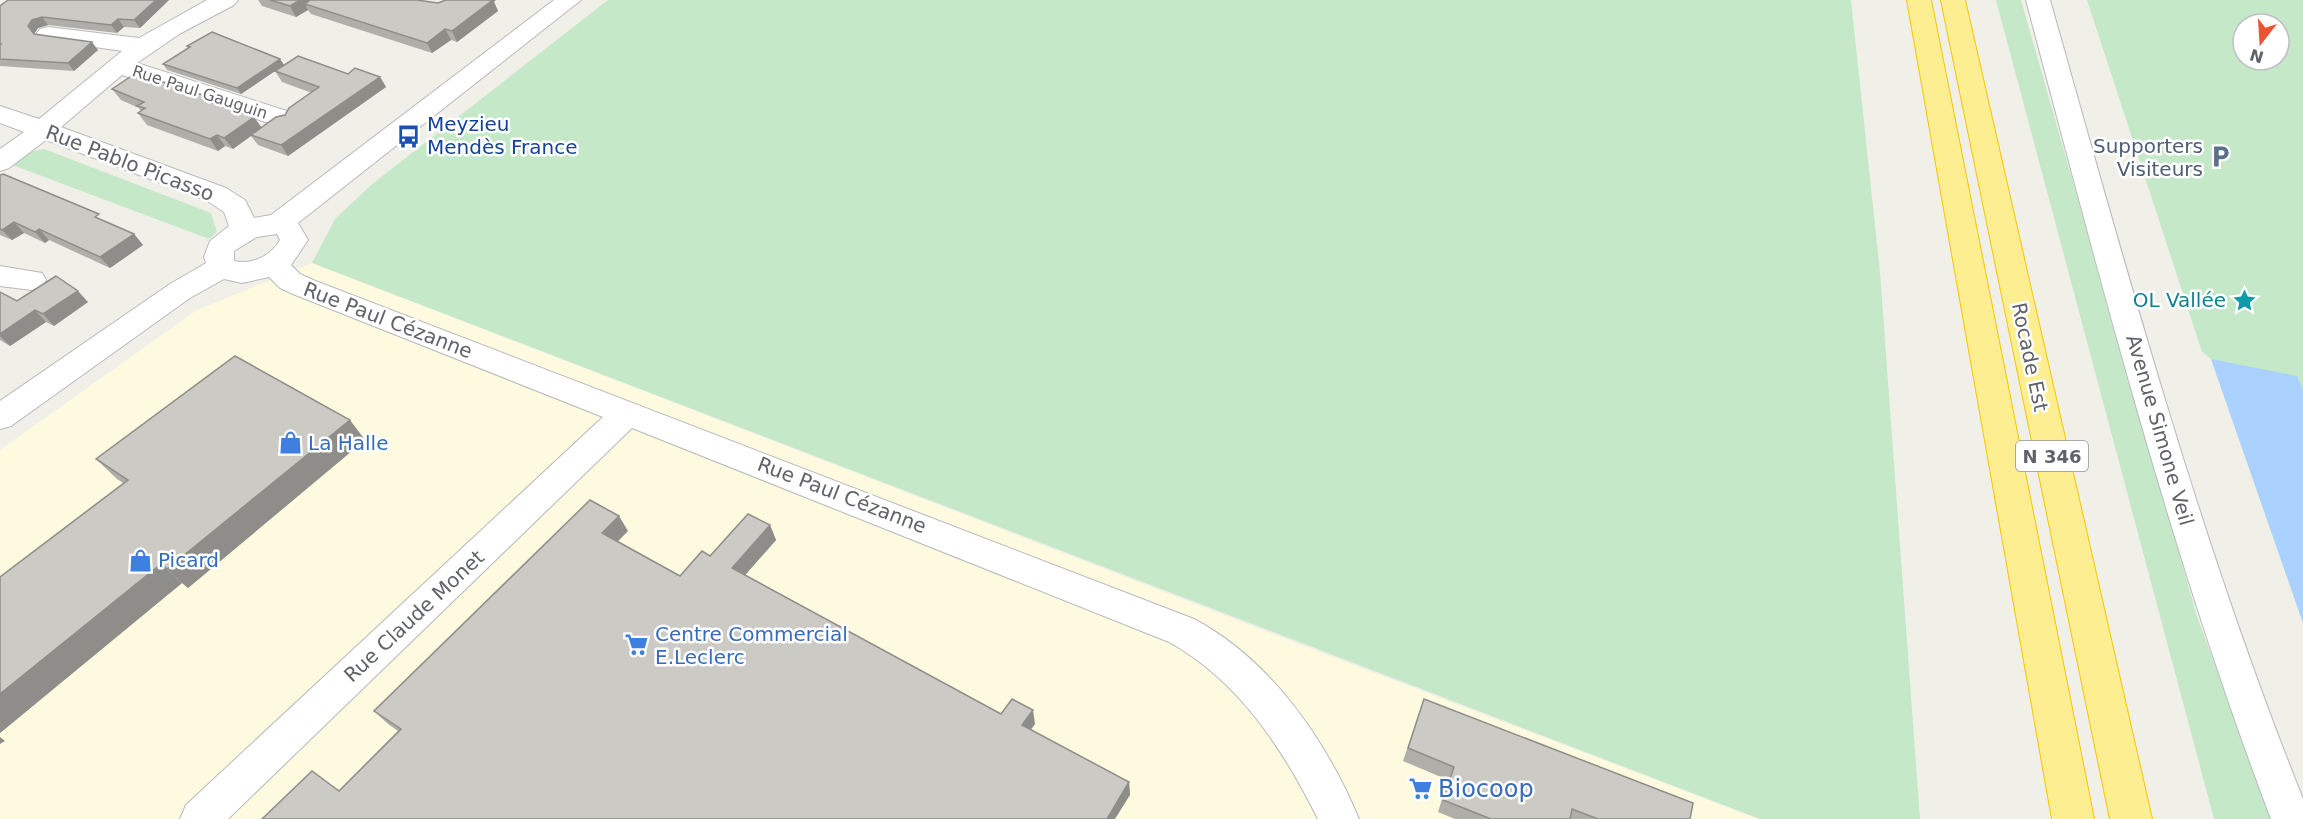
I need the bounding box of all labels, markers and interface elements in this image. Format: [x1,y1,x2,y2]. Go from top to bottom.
north arrow [2231,12,2291,72]
text: N [2248,45,2266,67]
street label: Rue Paul Gauguin [130,61,270,123]
place label: Meyzieu Mendès France [427,112,578,159]
street label: Rue Pablo Picasso [43,120,217,206]
bus stop icon: Meyzieu Mendès France [396,123,422,149]
place label: Supporters Visiteurs [2093,134,2203,181]
parking icon: Supporters Visiteurs [2208,144,2234,170]
street label: Rue Paul Cézanne [300,277,476,363]
place icon: OL Vallée [2231,287,2257,313]
place label: OL Vallée [2133,288,2226,312]
street label: Rocade Est [2007,300,2053,414]
street label: Avenue Simone Veil [2121,332,2199,528]
shop icon: La Halle [277,430,303,456]
place label: La Halle [308,431,388,455]
road number: N 346 [2016,441,2088,471]
street label: Rue Paul Cézanne [754,452,930,538]
street label: Rue Claude Monet [339,545,489,687]
shop icon: Picard [127,547,153,573]
place label: Picard [158,548,219,572]
place label: Centre Commercial E.Leclerc [655,622,848,669]
supermarket icon: Centre Commercial E.Leclerc [624,632,650,658]
place label: Biocoop [1438,775,1534,803]
supermarket icon: Biocoop [1407,776,1433,802]

